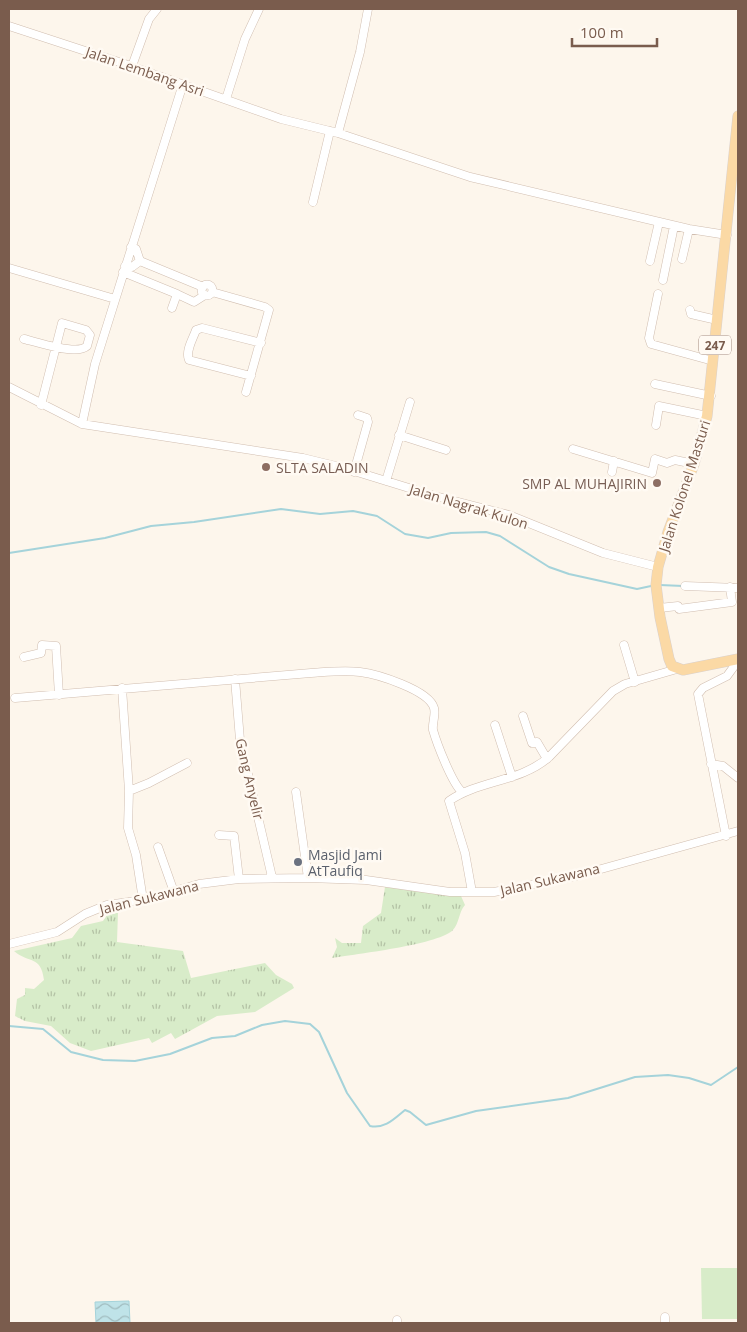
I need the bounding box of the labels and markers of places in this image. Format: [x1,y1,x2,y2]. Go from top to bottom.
place label: SLTA SALADIN [276,458,368,477]
marker: SLTA SALADIN [260,461,272,473]
place label: SMP AL MUHAJIRIN [522,474,647,493]
marker: SMP AL MUHAJIRIN [651,477,663,489]
place label: Masjid Jami AtTaufiq [308,845,382,880]
marker: Masjid Jami AtTaufiq [292,856,304,868]

